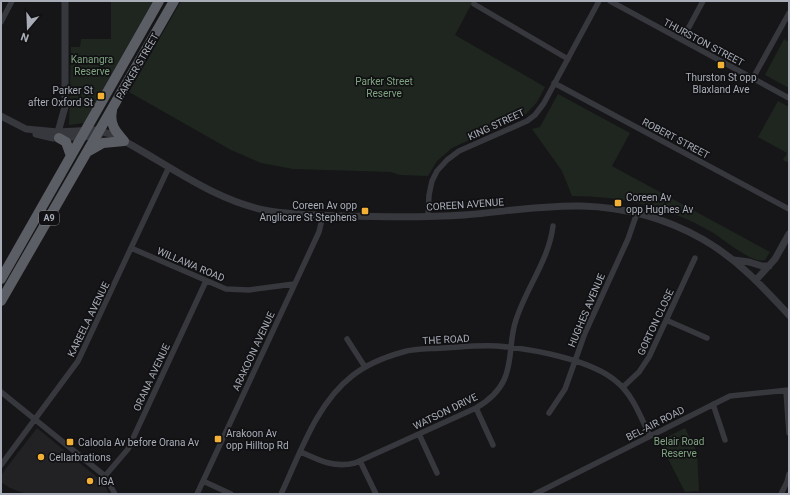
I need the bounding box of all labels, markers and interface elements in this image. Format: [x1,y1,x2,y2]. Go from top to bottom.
north arrow [8,8,48,48]
street label: THURSTON STREET [662,17,746,68]
text: N [19,29,31,44]
street label: PARKER STREET [114,31,161,101]
park label: Kanangra Reserve [71,54,113,77]
marker: Thurston St opp Blaxland Ave [716,60,726,70]
place label: Thurston St opp Blaxland Ave [685,72,757,95]
park label: Parker Street Reserve [355,76,413,99]
place label: Parker St after Oxford St [28,85,93,108]
marker: Parker St after Oxford St [96,91,106,101]
street label: KING STREET [466,107,526,142]
street label: ROBERT STREET [640,116,711,161]
place label: Coreen Av opp Hughes Av [626,192,693,215]
street label: COREEN AVENUE [426,196,505,213]
marker: Coreen Av opp Hughes Av [613,198,623,208]
place label: Coreen Av opp Anglicare St Stephens [259,200,357,223]
marker: Coreen Av opp Anglicare St Stephens [360,206,370,216]
road number: A9 [39,211,59,225]
street label: WILLAWA ROAD [155,245,226,284]
street label: HUGHES AVENUE [566,271,607,349]
street label: KAREELA AVENUE [65,280,112,359]
street label: GORTON CLOSE [635,287,676,357]
street label: ARAKOON AVENUE [230,310,277,393]
street label: THE ROAD [422,333,470,346]
street label: ORANA AVENUE [131,341,172,413]
street label: WATSON DRIVE [411,391,480,432]
street label: BEL-AIR ROAD [624,404,686,443]
place label: Arakoon Av opp Hilltop Rd [226,428,289,451]
marker: Arakoon Av opp Hilltop Rd [213,434,223,444]
park label: Belair Road Reserve [654,436,704,459]
marker: Caloola Av before Orana Av [65,437,75,447]
place label: Caloola Av before Orana Av [78,437,199,448]
marker: Cellarbrations [36,452,46,462]
place label: Cellarbrations [49,452,111,463]
marker: IGA [85,476,95,486]
place label: IGA [98,476,115,487]

